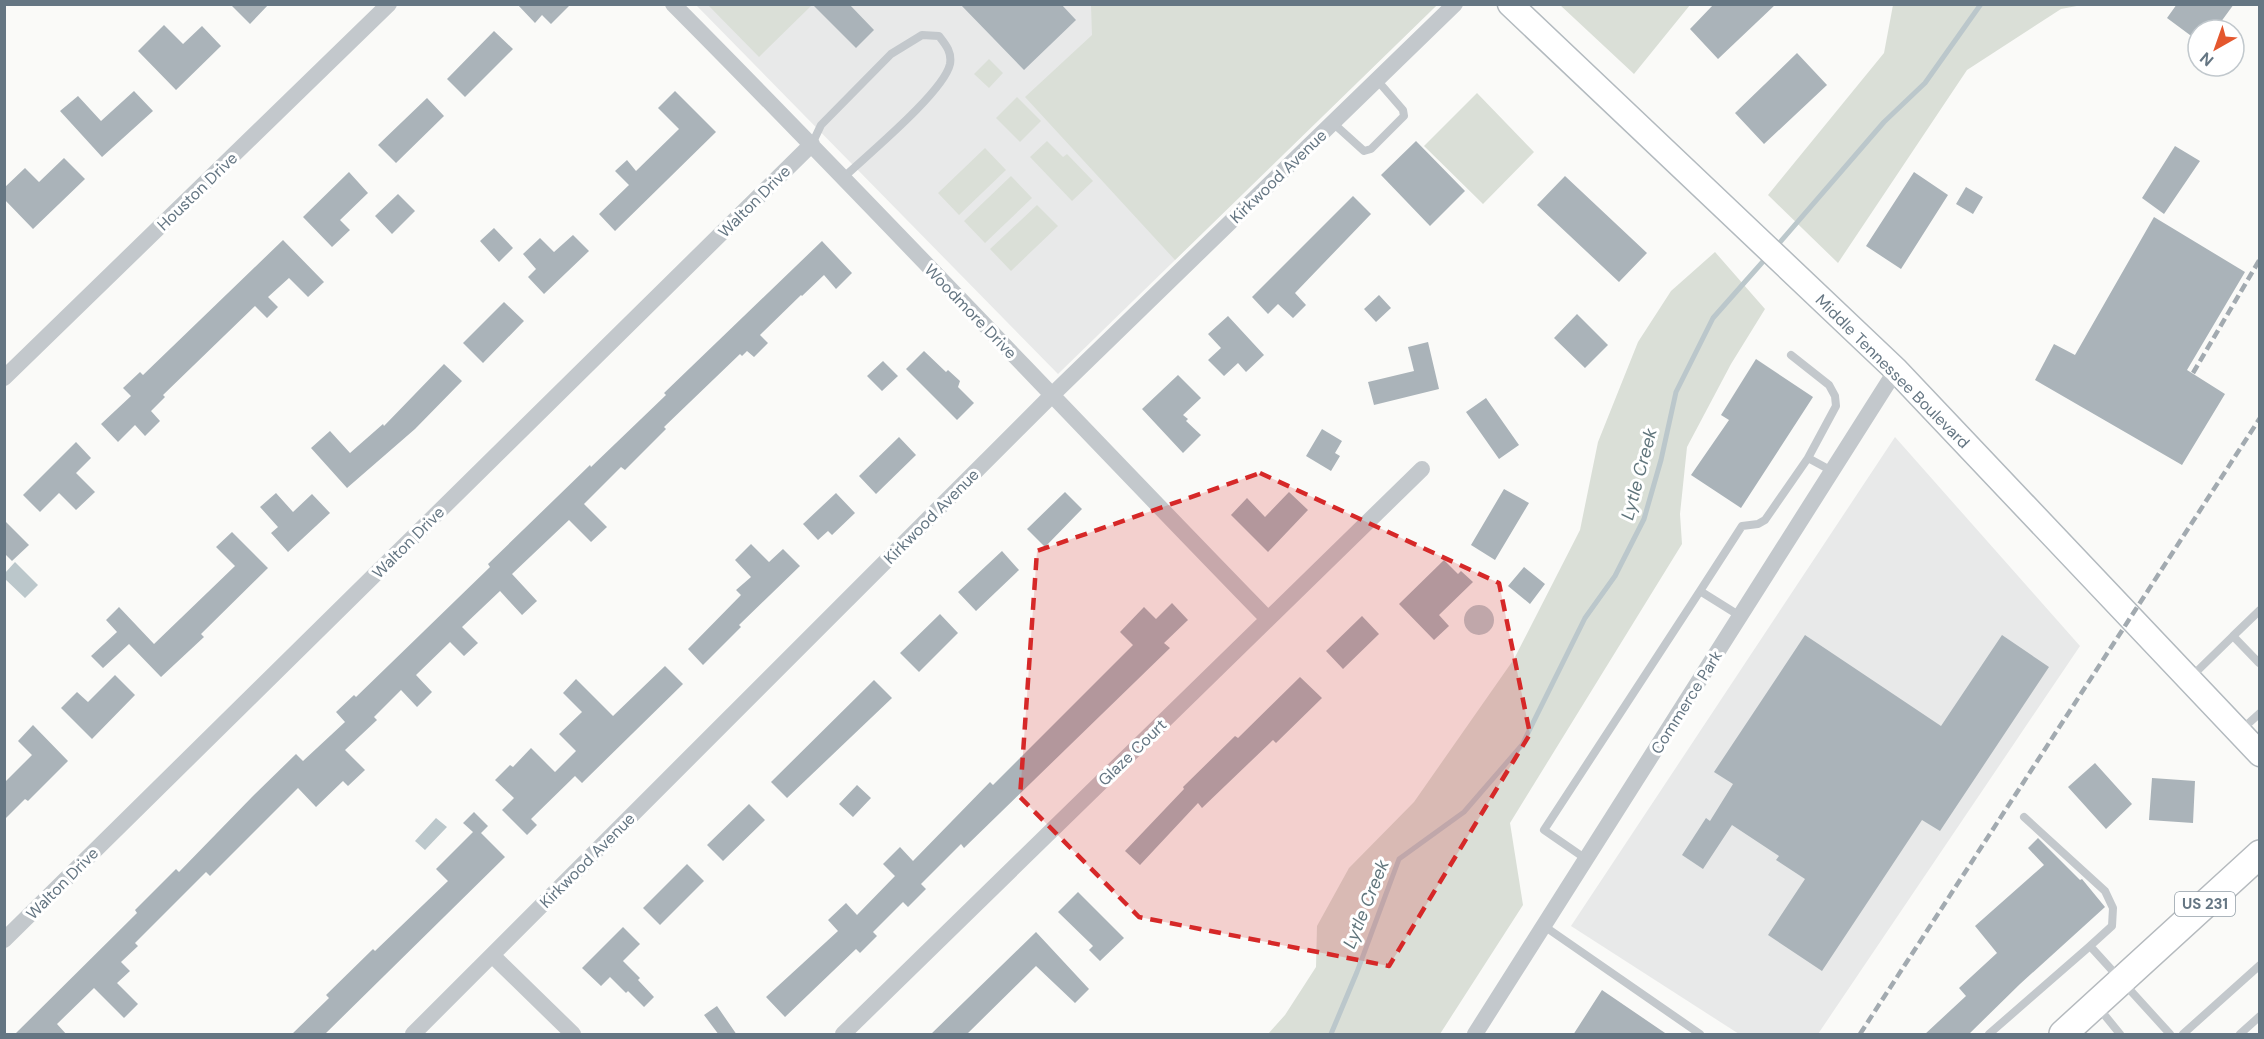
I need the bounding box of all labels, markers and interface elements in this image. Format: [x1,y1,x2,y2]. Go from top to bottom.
north arrow [2186,18,2246,78]
text: N [2195,47,2218,71]
street label: Kirkwood Avenue [1225,125,1331,228]
street label: Houston Drive [153,148,242,235]
street label: Walton Drive [714,161,795,242]
street label: Woodmore Drive [920,259,1021,363]
street label: Middle Tennessee Boulevard [1811,290,1974,453]
water label: Lytle Creek [1615,425,1663,523]
street label: Kirkwood Avenue [879,464,984,569]
street label: Walton Drive [368,502,449,583]
street label: Commerce Park [1646,647,1727,758]
street label: Glaze Court [1094,714,1171,790]
street label: Kirkwood Avenue [535,808,640,913]
street label: Walton Drive [22,843,103,924]
water label: Lytle Creek [1337,855,1395,952]
road number: US 231 [2175,892,2235,916]

